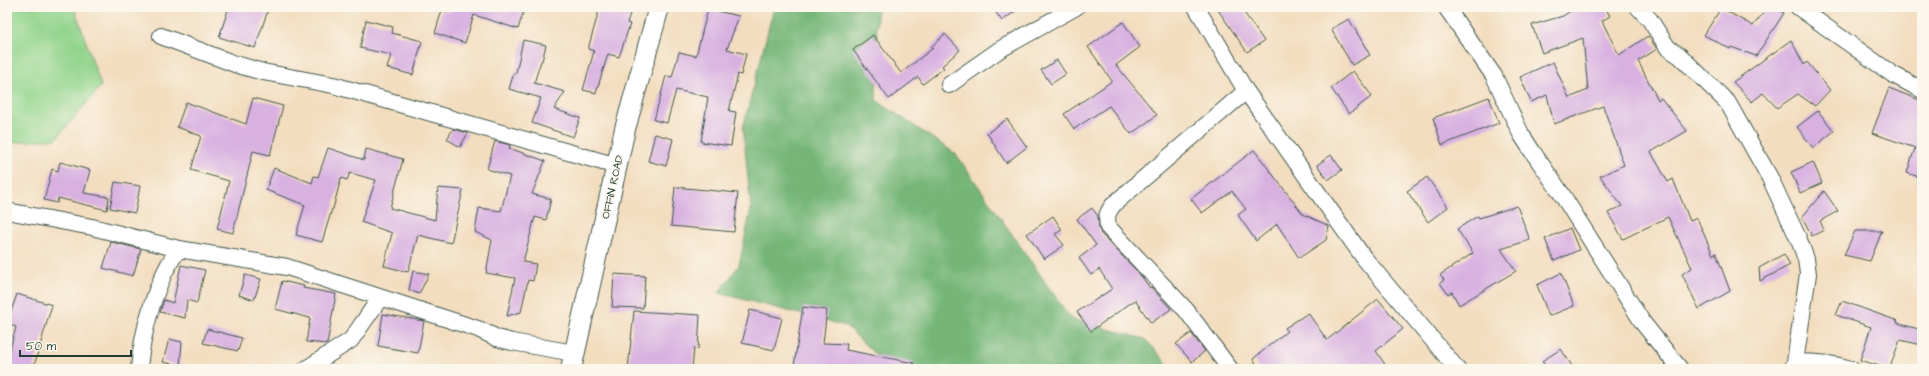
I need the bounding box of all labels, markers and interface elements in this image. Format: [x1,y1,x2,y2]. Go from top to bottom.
street label: OFFIN ROAD [598,154,627,220]
scale bar [20,332,131,358]
text: 50 m [26,338,57,355]

